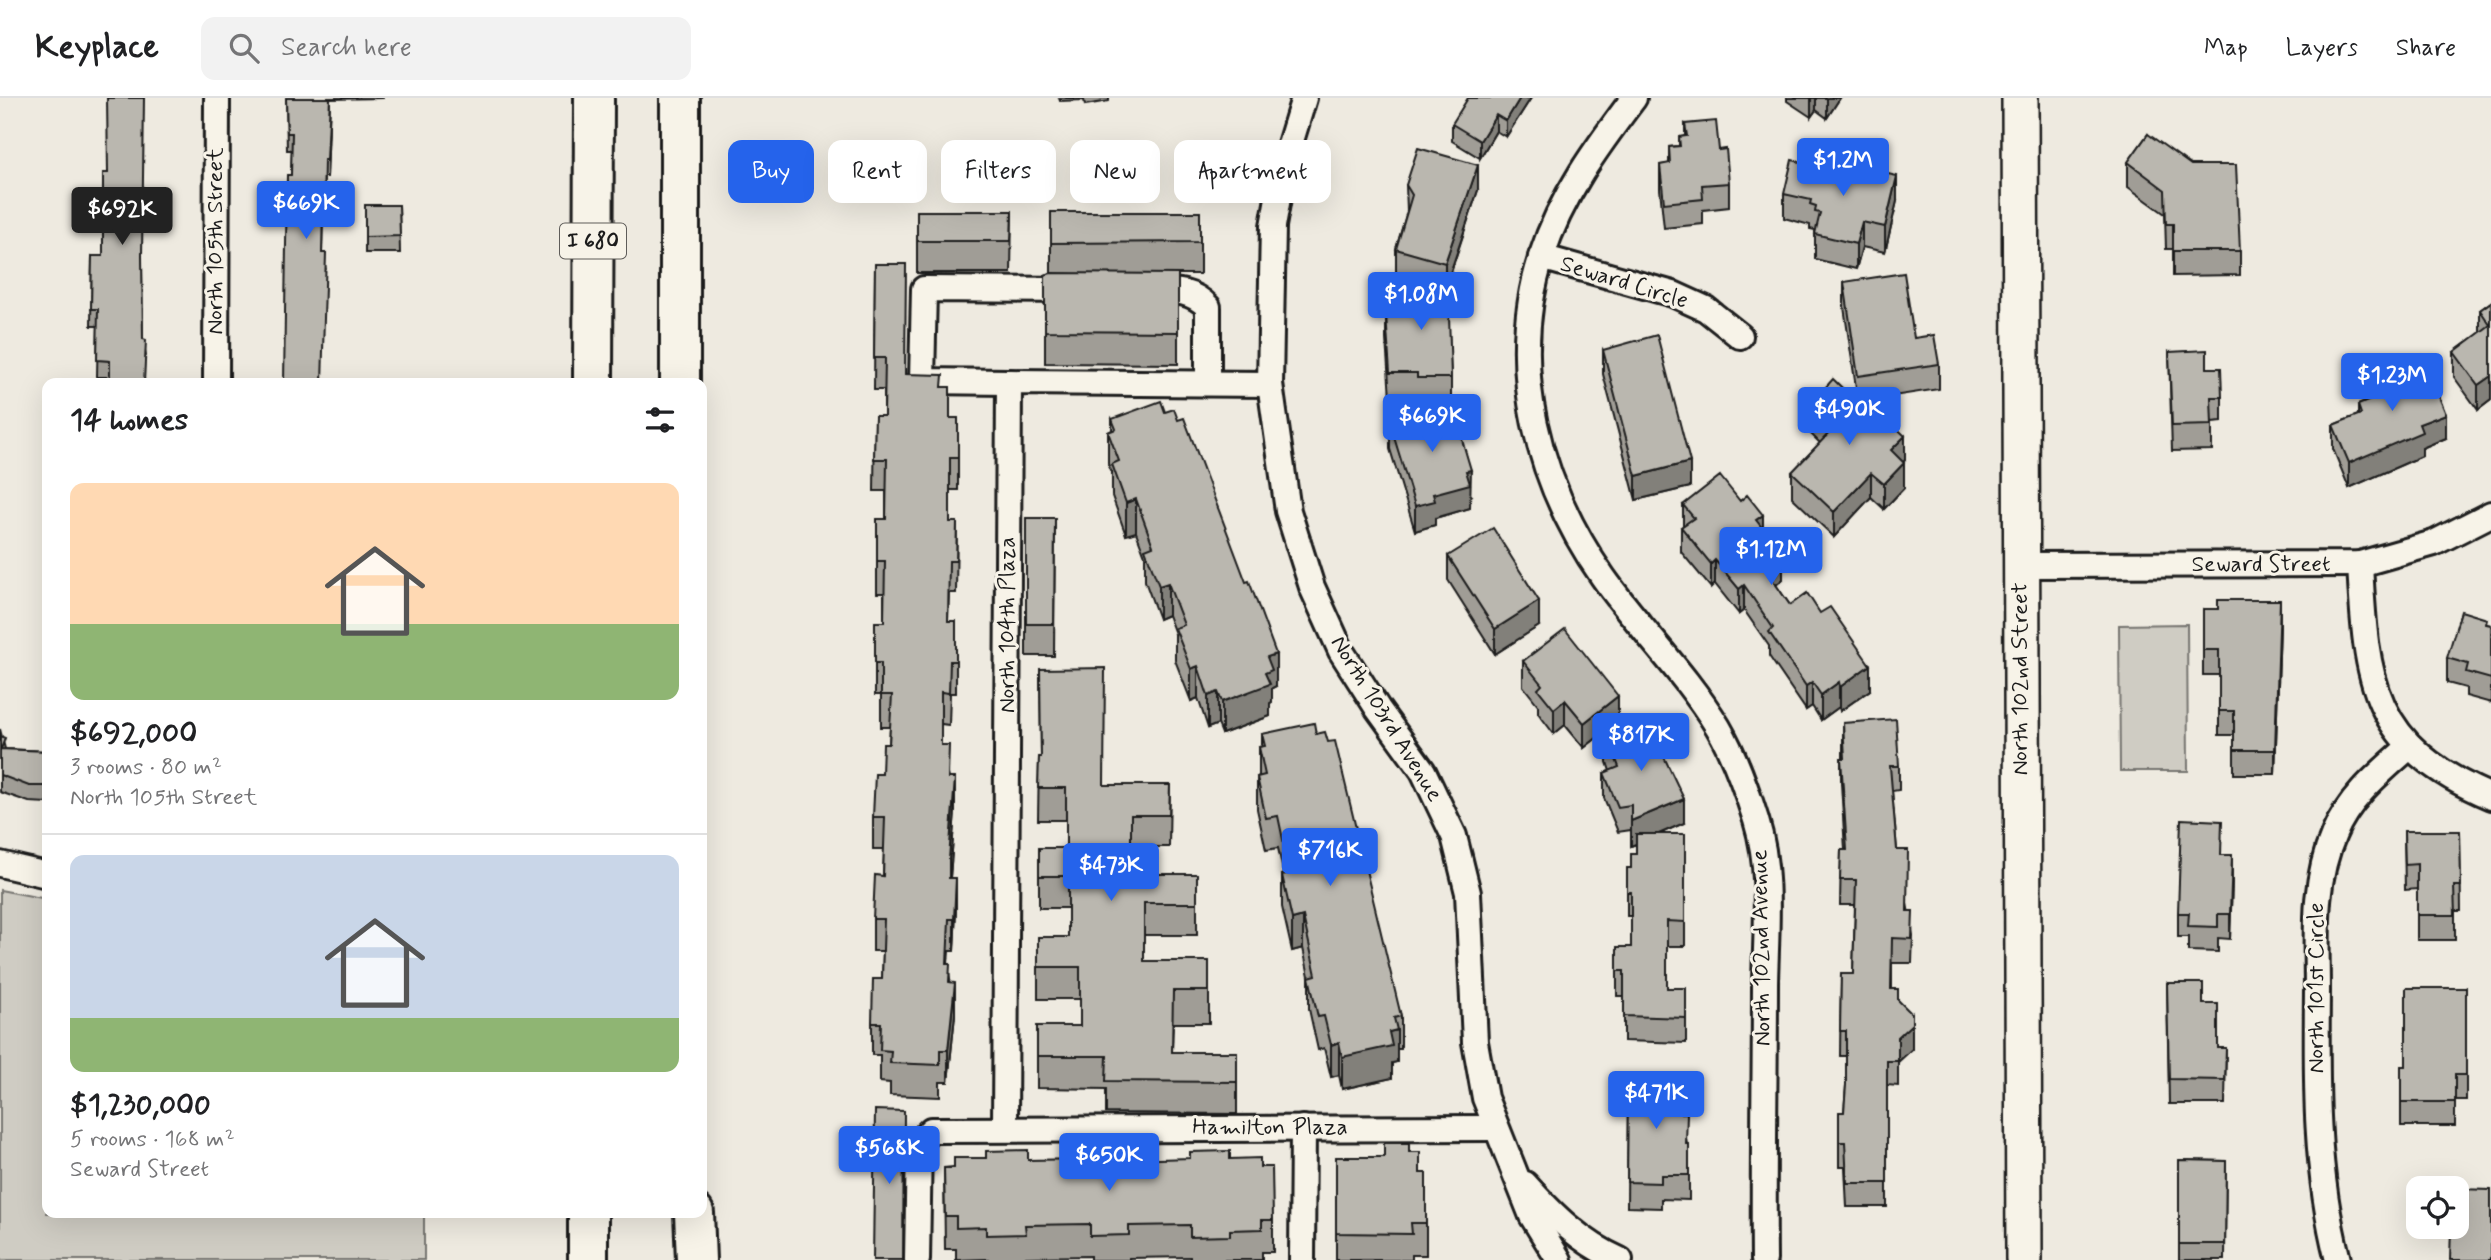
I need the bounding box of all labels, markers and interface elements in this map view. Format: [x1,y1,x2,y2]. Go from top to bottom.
search box [201,17,691,80]
text: Keyplace [35,26,159,70]
icon: search [225,29,263,67]
text: Search here [281,31,412,65]
text: Map [2204,33,2248,64]
text: Layers [2286,33,2358,64]
text: Share [2396,33,2456,64]
pin: $1.2M [1794,139,1892,198]
chip: Buy [728,140,814,203]
chip: Rent [828,140,927,203]
chip: Filters [941,140,1056,203]
chip: New [1070,140,1160,203]
chip: Apartment [1174,140,1331,203]
text: $1.2M [1813,146,1873,176]
street label: North 105th Street [201,147,231,335]
pin: $669K [257,181,355,241]
pin: $692K [73,188,171,247]
text: $669K [273,189,339,219]
text: $692K [88,195,156,225]
road number: I 680 [560,223,626,258]
street label: Seward Circle [1556,249,1692,317]
pin: $1.08M [1364,272,1478,332]
text: $1.08M [1384,280,1458,310]
pin: $1.23M [2335,354,2449,413]
text: $1.23M [2357,361,2427,391]
pin: $490K [1800,388,1898,447]
pin: $669K [1383,394,1481,454]
text: $490K [1814,395,1884,425]
text: 14 homes [70,401,188,440]
icon: filters [641,401,679,439]
text: $669K [1399,402,1465,432]
icon: home [312,528,438,654]
pin: $1.12M [1714,528,1828,587]
text: $1.12M [1735,535,1807,565]
street label: North 104th Plaza [993,537,1023,713]
street label: Seward Street [2191,550,2331,580]
street label: North 102nd Street [2006,582,2036,776]
street label: North 103rd Avenue [1323,630,1449,808]
text: $692,000 [70,714,197,753]
pin: $817K [1592,714,1690,773]
text: $817K [1608,721,1674,751]
text: 3 rooms · 80 m² [70,753,222,783]
text: North 105th Street [70,783,257,813]
pin: $716K [1281,828,1379,888]
text: $716K [1298,836,1362,866]
pin: $473K [1062,844,1160,903]
street label: North 102nd Avenue [1745,849,1779,1047]
text: $473K [1079,851,1143,881]
icon: home [312,900,438,1026]
street label: North 101st Circle [2302,903,2332,1073]
pin: $471K [1607,1072,1705,1131]
text: $471K [1624,1079,1688,1109]
text: $1,230,000 [70,1086,211,1125]
street label: Hamilton Plaza [1192,1113,1348,1143]
text: 5 rooms · 168 m² [70,1125,235,1155]
pin: $568K [840,1126,938,1186]
text: $568K [855,1134,923,1164]
pin: $650K [1060,1134,1158,1193]
text: $650K [1075,1141,1143,1171]
text: Seward Street [70,1155,209,1185]
map controls [2406,1176,2469,1239]
button: locate [2406,1176,2469,1239]

